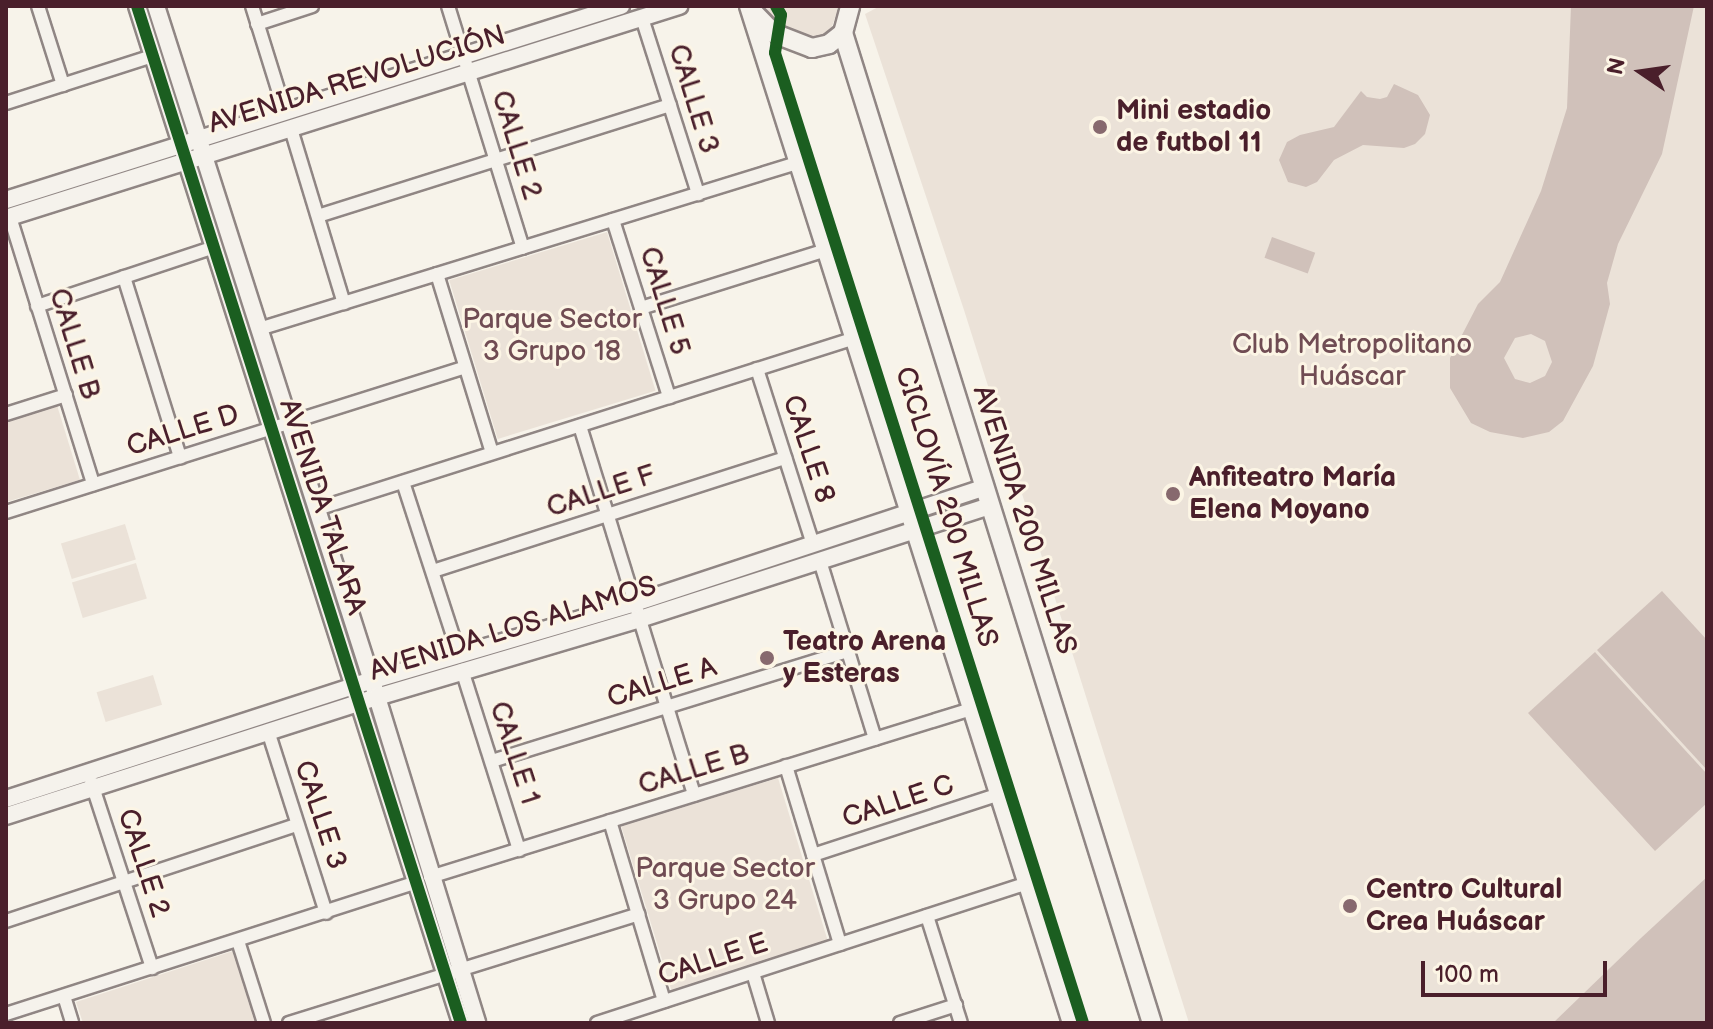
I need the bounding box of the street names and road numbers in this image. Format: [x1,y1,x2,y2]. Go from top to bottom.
street label: AVENIDA REVOLUCIÓN [205,19,509,141]
street label: CALLE 3 [660,40,726,158]
street label: CALLE 2 [484,87,548,203]
street label: CALLE 5 [632,243,696,359]
street label: CALLE B [41,284,107,404]
street label: CICLOVÍA 200 MILLAS [887,363,1005,651]
street label: AVENIDA 200 MILLAS [965,381,1083,659]
street label: CALLE 8 [775,391,841,507]
street label: AVENIDA TALARA [271,394,373,620]
street label: CALLE D [123,398,243,464]
street label: CALLE F [543,459,659,525]
street label: AVENIDA LOS ALAMOS [366,569,660,689]
street label: CALLE A [603,651,721,715]
street label: CALLE 1 [482,697,546,809]
street label: CALLE B [634,737,754,803]
street label: CALLE 3 [287,756,353,874]
street label: CALLE C [838,768,958,836]
street label: CALLE 2 [110,805,176,921]
street label: CALLE E [654,926,772,994]

